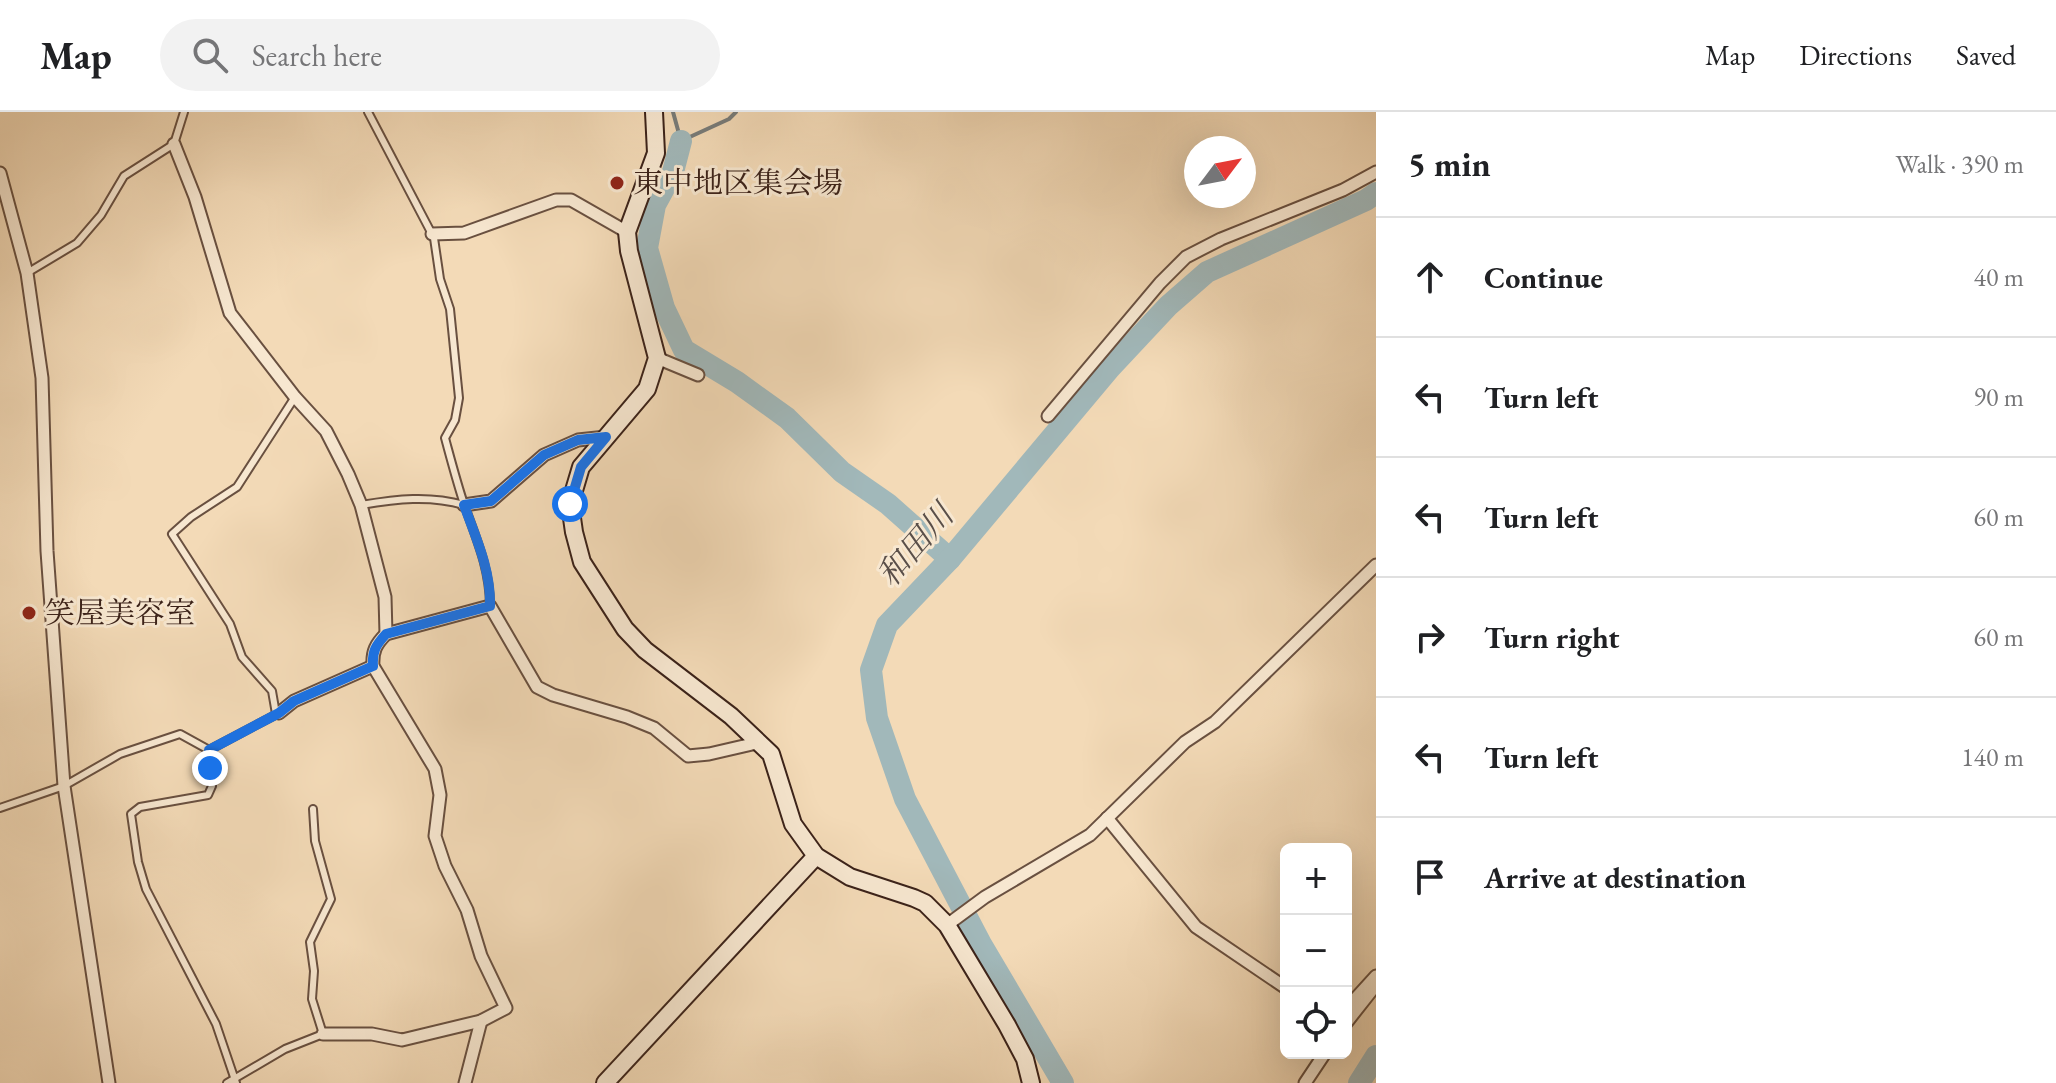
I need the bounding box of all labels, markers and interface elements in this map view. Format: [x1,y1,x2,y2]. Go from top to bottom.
search box [160,19,720,91]
text: Map [40,31,112,80]
icon: search [188,33,232,77]
text: Search here [252,36,382,75]
text: Map [1705,37,1755,73]
text: Directions [1799,37,1912,73]
text: Saved [1956,37,2016,73]
north arrow [1184,136,1256,208]
text: 5 min [1408,142,1491,186]
text: Walk · 390 m [1896,147,2024,181]
place label: 東中地区集会場 [633,163,843,202]
marker: 東中地区集会場 [608,174,626,192]
icon: ahead [1408,255,1452,299]
text: Continue [1484,258,1603,297]
text: 40 m [1974,260,2024,294]
icon: left [1408,375,1452,419]
text: Turn left [1484,378,1598,417]
text: 90 m [1974,380,2024,414]
route start [552,486,588,522]
water label: 和田川 [868,493,964,595]
icon: left [1408,495,1452,539]
text: Turn left [1484,498,1598,537]
text: 60 m [1974,500,2024,534]
place label: 笑屋美容室 [45,593,195,632]
marker: 笑屋美容室 [20,604,38,622]
icon: right [1408,615,1452,659]
text: Turn right [1484,618,1620,657]
text: 60 m [1974,620,2024,654]
icon: left [1408,735,1452,779]
text: Turn left [1484,738,1598,777]
text: 140 m [1961,740,2024,774]
route end [192,750,228,786]
map controls [1280,843,1352,1059]
button: + [1280,843,1352,915]
icon: arrive [1408,855,1452,899]
text: Arrive at destination [1484,858,1746,897]
button: − [1280,915,1352,987]
button: locate [1280,987,1352,1059]

